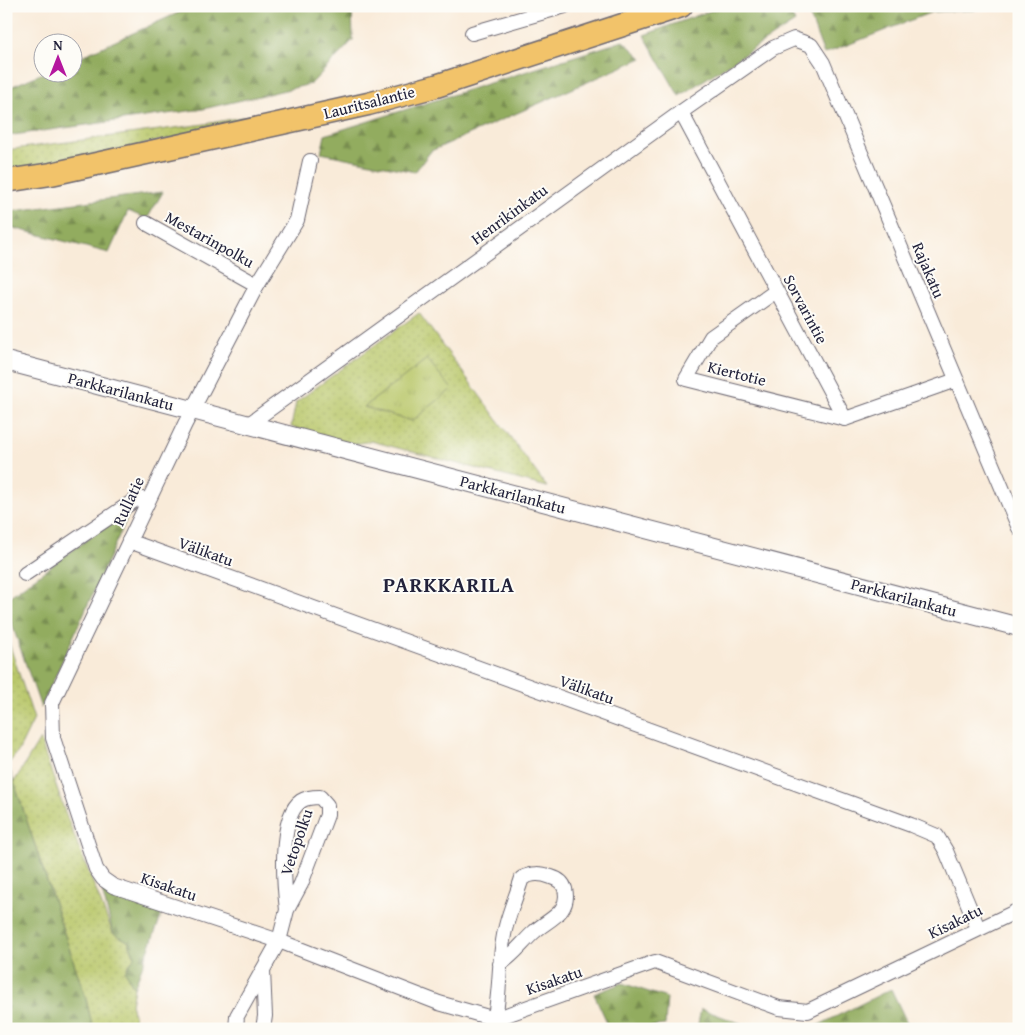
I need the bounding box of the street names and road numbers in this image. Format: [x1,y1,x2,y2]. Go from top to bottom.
street label: Lauritsalantie [321,79,417,125]
street label: Henrikinkatu [466,178,553,250]
street label: Mestarinpolku [161,205,259,273]
street label: Rajakatu [907,238,952,302]
street label: Sorvarintie [778,270,834,348]
street label: Kiertotie [705,354,769,392]
street label: Parkkarilankatu [65,365,177,417]
street label: Parkkarilankatu [457,468,569,520]
street label: Rullatie [106,472,150,530]
street label: Välikatu [175,530,237,572]
street label: Parkkarilankatu [848,571,960,623]
street label: Välikatu [556,668,618,710]
street label: Vetopolku [273,805,319,878]
street label: Kisakatu [138,865,201,907]
street label: Kisakatu [924,897,987,944]
street label: Kisakatu [523,959,586,1001]

